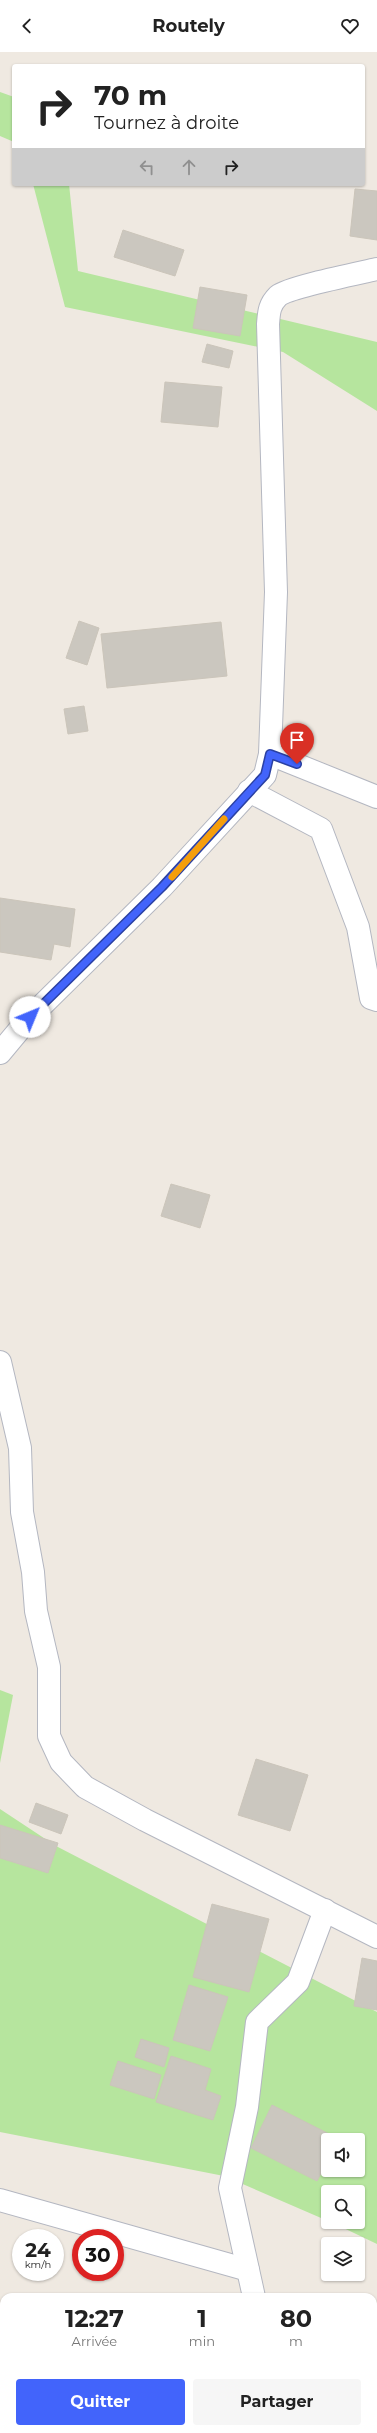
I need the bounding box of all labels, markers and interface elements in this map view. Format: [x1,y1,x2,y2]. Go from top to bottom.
icon: back [16,15,38,37]
text: Routely [152,15,225,37]
icon: heart [339,15,361,37]
text: 70 m [94,78,167,112]
icon: right [28,80,80,132]
text: Tournez à droite [94,112,239,134]
icon: left [136,156,158,178]
icon: ahead [178,156,200,178]
icon: right [220,156,242,178]
pin [280,723,314,764]
icon: arrive [286,729,308,751]
position arrow [9,996,51,1038]
map controls [321,2133,365,2281]
button: sound [321,2133,365,2177]
button: search [321,2185,365,2229]
speed limit sign: 30 [72,2229,124,2281]
button: layers [321,2237,365,2281]
text: 24 [25,2238,51,2262]
text: km/h [25,2258,51,2271]
text: 12:27 [65,2304,124,2333]
text: 1 [197,2304,207,2333]
text: 80 [280,2304,312,2333]
text: Arrivée [72,2333,117,2349]
text: min [189,2333,215,2349]
text: m [289,2333,303,2349]
button: Quitter [16,2379,185,2425]
button: Partager [193,2379,361,2425]

